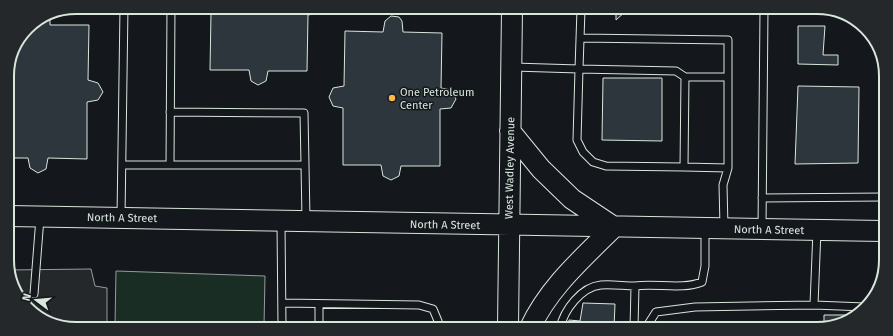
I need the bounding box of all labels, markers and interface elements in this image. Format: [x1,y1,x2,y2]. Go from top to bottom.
place label: One Petroleum Center [400,86,474,112]
marker: One Petroleum Center [387,93,397,103]
street label: West Wadley Avenue [503,117,517,219]
street label: North A Street [87,211,157,225]
street label: North A Street [410,218,480,232]
street label: North A Street [734,223,804,237]
north arrow [16,280,56,320]
text: N [20,292,34,303]

